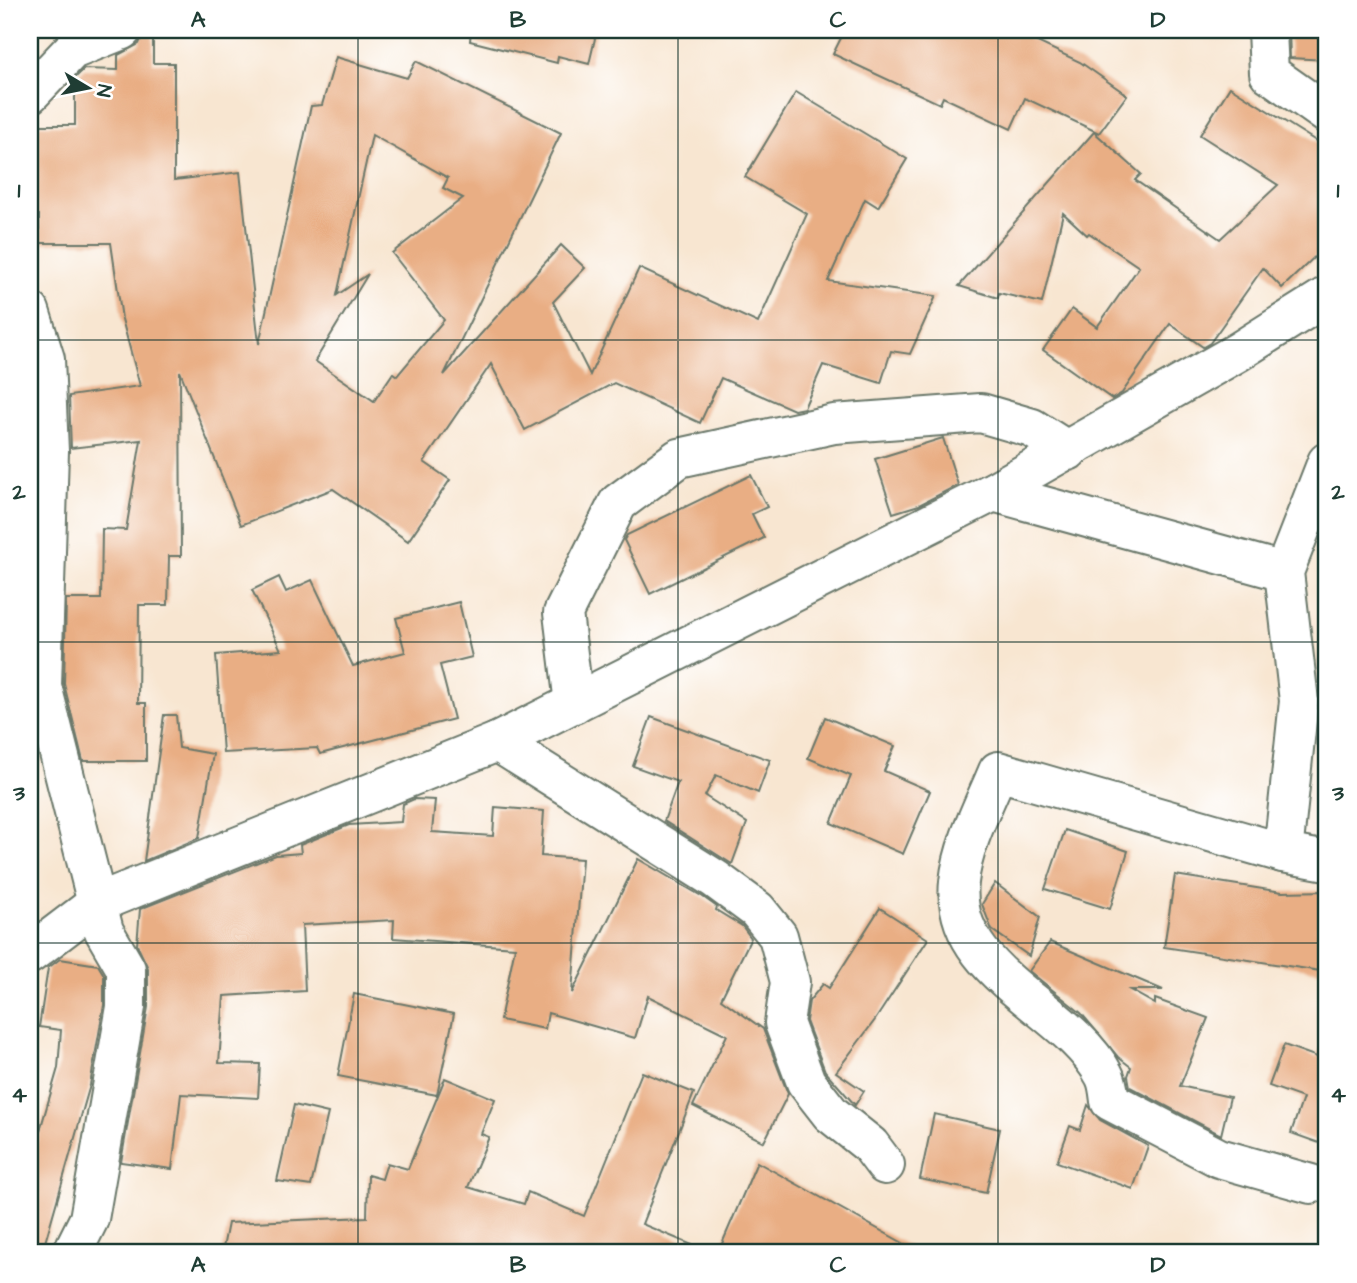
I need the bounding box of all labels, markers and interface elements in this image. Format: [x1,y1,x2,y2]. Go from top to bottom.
text: A [191,4,206,36]
text: B [510,4,527,36]
text: C [830,4,847,36]
text: D [1151,4,1166,36]
north arrow [52,52,122,122]
text: N [89,82,118,99]
text: 1 [18,174,21,206]
text: 1 [1337,174,1340,206]
text: 2 [11,476,26,508]
text: 2 [1330,476,1345,508]
text: 3 [12,777,25,809]
text: 3 [1331,777,1344,809]
text: 4 [11,1079,27,1111]
text: 4 [1330,1079,1346,1111]
text: A [191,1249,206,1281]
text: B [510,1249,527,1281]
text: C [830,1249,847,1281]
text: D [1151,1249,1166,1281]

